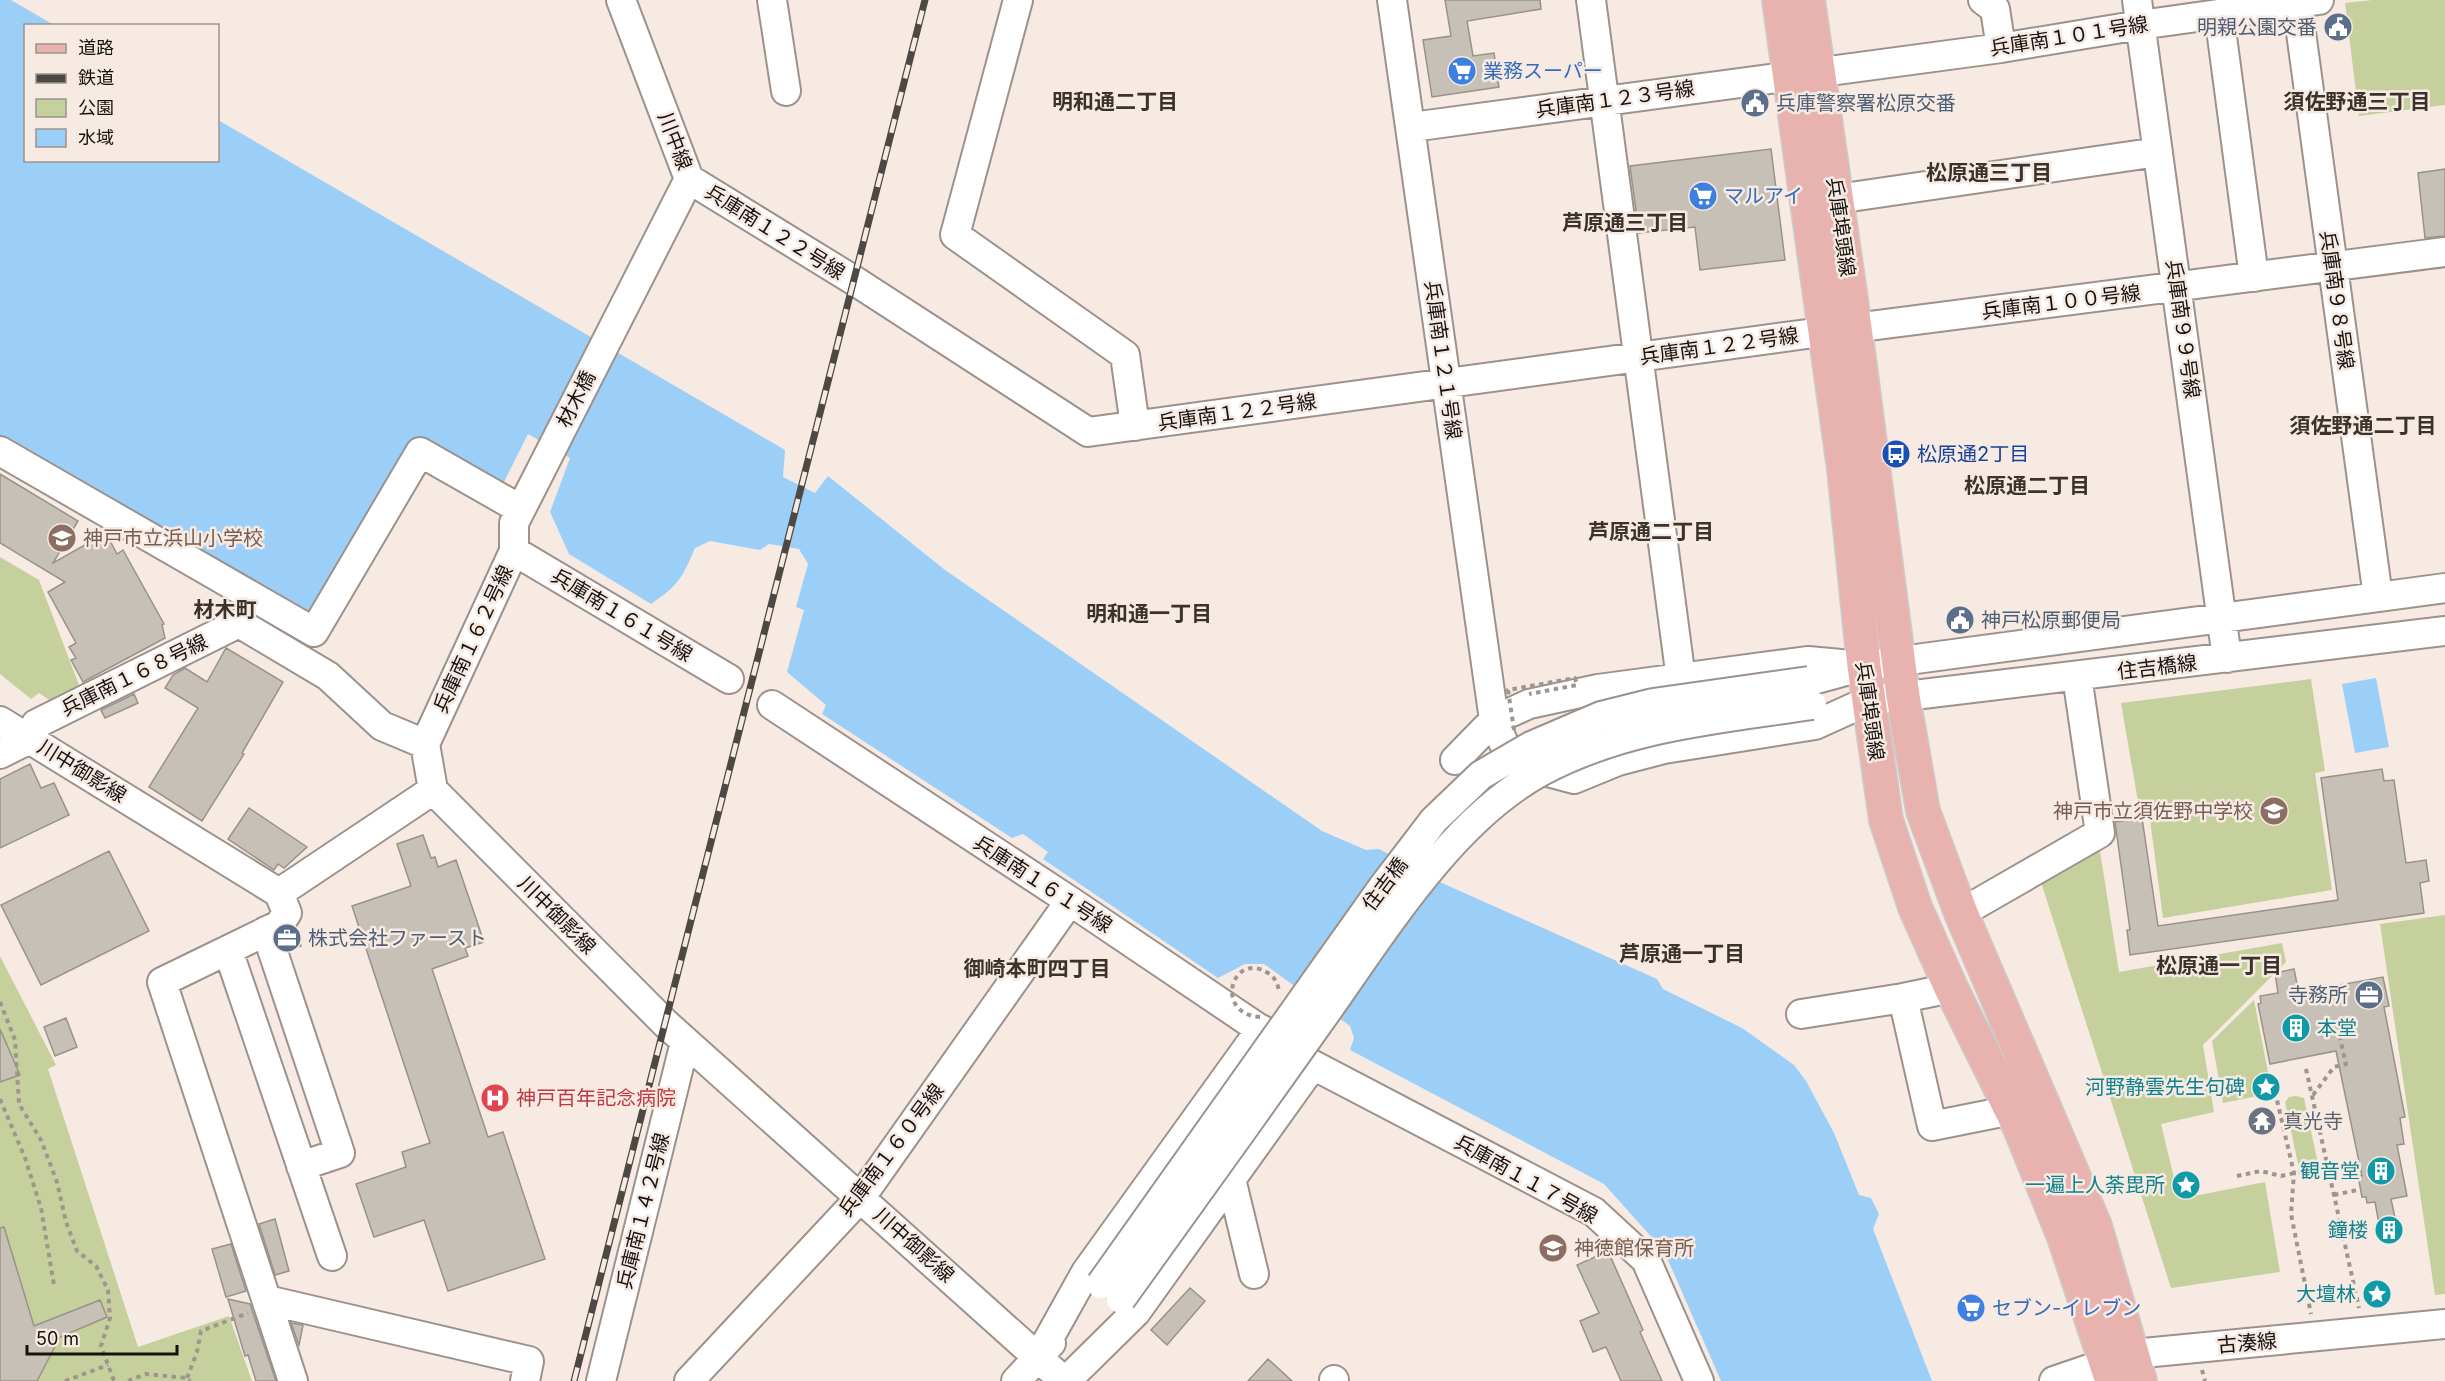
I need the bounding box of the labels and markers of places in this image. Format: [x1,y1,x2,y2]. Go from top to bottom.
public building icon: 明親公園交番 [2322,11,2354,43]
place label: 明親公園交番 [2197,15,2317,39]
supermarket icon: 業務スーパー [1446,55,1478,87]
place label: 業務スーパー [1483,59,1603,83]
public building icon: 兵庫警察署松原交番 [1739,87,1771,119]
place label: 兵庫警察署松原交番 [1776,91,1956,115]
supermarket icon: マルアイ [1687,180,1719,212]
place label: マルアイ [1724,184,1803,208]
bus stop icon: 松原通2丁目 [1880,438,1912,470]
place label: 松原通2丁目 [1917,442,2029,466]
school or university icon: 神戸市立浜山小学校 [46,522,78,554]
place label: 神戸市立浜山小学校 [83,526,263,550]
public building icon: 神戸松原郵便局 [1944,604,1976,636]
place label: 神戸松原郵便局 [1981,608,2121,632]
school or university icon: 神戸市立須佐野中学校 [2258,795,2290,827]
place label: 神戸市立須佐野中学校 [2053,799,2253,823]
office icon: 株式会社ファースト [271,922,303,954]
place label: 株式会社ファースト [308,926,487,950]
office icon: 寺務所 [2353,979,2385,1011]
place label: 寺務所 [2288,983,2348,1007]
building icon: 本堂 [2280,1012,2312,1044]
place label: 本堂 [2317,1016,2357,1040]
place icon: 河野静雲先生句碑 [2250,1071,2282,1103]
place label: 河野静雲先生句碑 [2085,1075,2245,1099]
hospital icon: 神戸百年記念病院 [479,1082,511,1114]
place label: 神戸百年記念病院 [516,1086,676,1110]
temple icon: 真光寺 [2246,1105,2278,1137]
place label: 真光寺 [2283,1109,2343,1133]
building icon: 観音堂 [2365,1155,2397,1187]
place label: 観音堂 [2300,1159,2360,1183]
place icon: 一遍上人荼毘所 [2170,1169,2202,1201]
place label: 一遍上人荼毘所 [2025,1173,2165,1197]
building icon: 鐘楼 [2373,1214,2405,1246]
place label: 鐘楼 [2328,1218,2368,1242]
school or university icon: 神徳館保育所 [1537,1232,1569,1264]
place label: 神徳館保育所 [1574,1236,1694,1260]
place icon: 大壇林 [2361,1278,2393,1310]
place label: 大壇林 [2296,1282,2356,1306]
supermarket icon: セブン-イレブン [1955,1292,1987,1324]
place label: セブン-イレブン [1992,1296,2141,1320]

